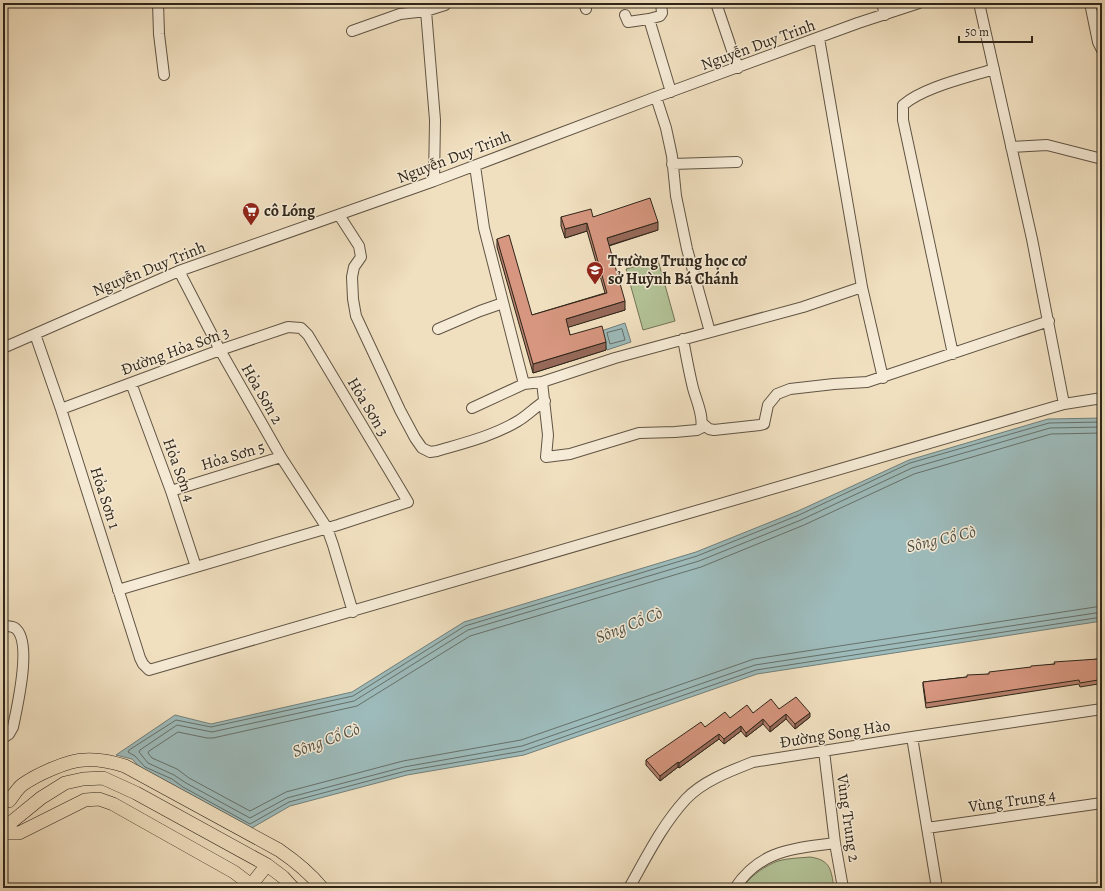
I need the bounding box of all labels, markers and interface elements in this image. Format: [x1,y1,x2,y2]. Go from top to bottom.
street label: Nguyễn Duy Trinh [698,14,819,76]
scale bar [959,18,1032,44]
text: 50 m [965,24,989,40]
street label: Nguyễn Duy Trinh [394,125,514,189]
place label: cô Lóng [264,200,316,222]
supermarket icon: cô Lóng [241,201,261,226]
street label: Nguyễn Duy Trinh [89,236,209,302]
place label: Trường Trung học cơ sở Huỳnh Bá Chánh [608,250,748,290]
school or university icon: Trường Trung học cơ sở Huỳnh Bá Chánh [585,260,605,285]
street label: Đường Hỏa Sơn 3 [118,321,232,381]
street label: Hỏa Sơn 2 [236,360,288,429]
street label: Hỏa Sơn 3 [342,373,394,441]
street label: Hỏa Sơn 4 [157,435,201,505]
street label: Hỏa Sơn 5 [198,436,268,476]
street label: Hỏa Sơn 1 [85,464,126,532]
water label: Sông Cổ Cò [904,520,978,558]
water label: Sông Cổ Cò [592,601,666,649]
street label: Đường Song Hào [778,714,892,754]
water label: Sông Cổ Cò [289,717,363,763]
street label: Vùng Trung 2 [831,772,865,864]
street label: Vùng Trung 4 [966,784,1057,818]

